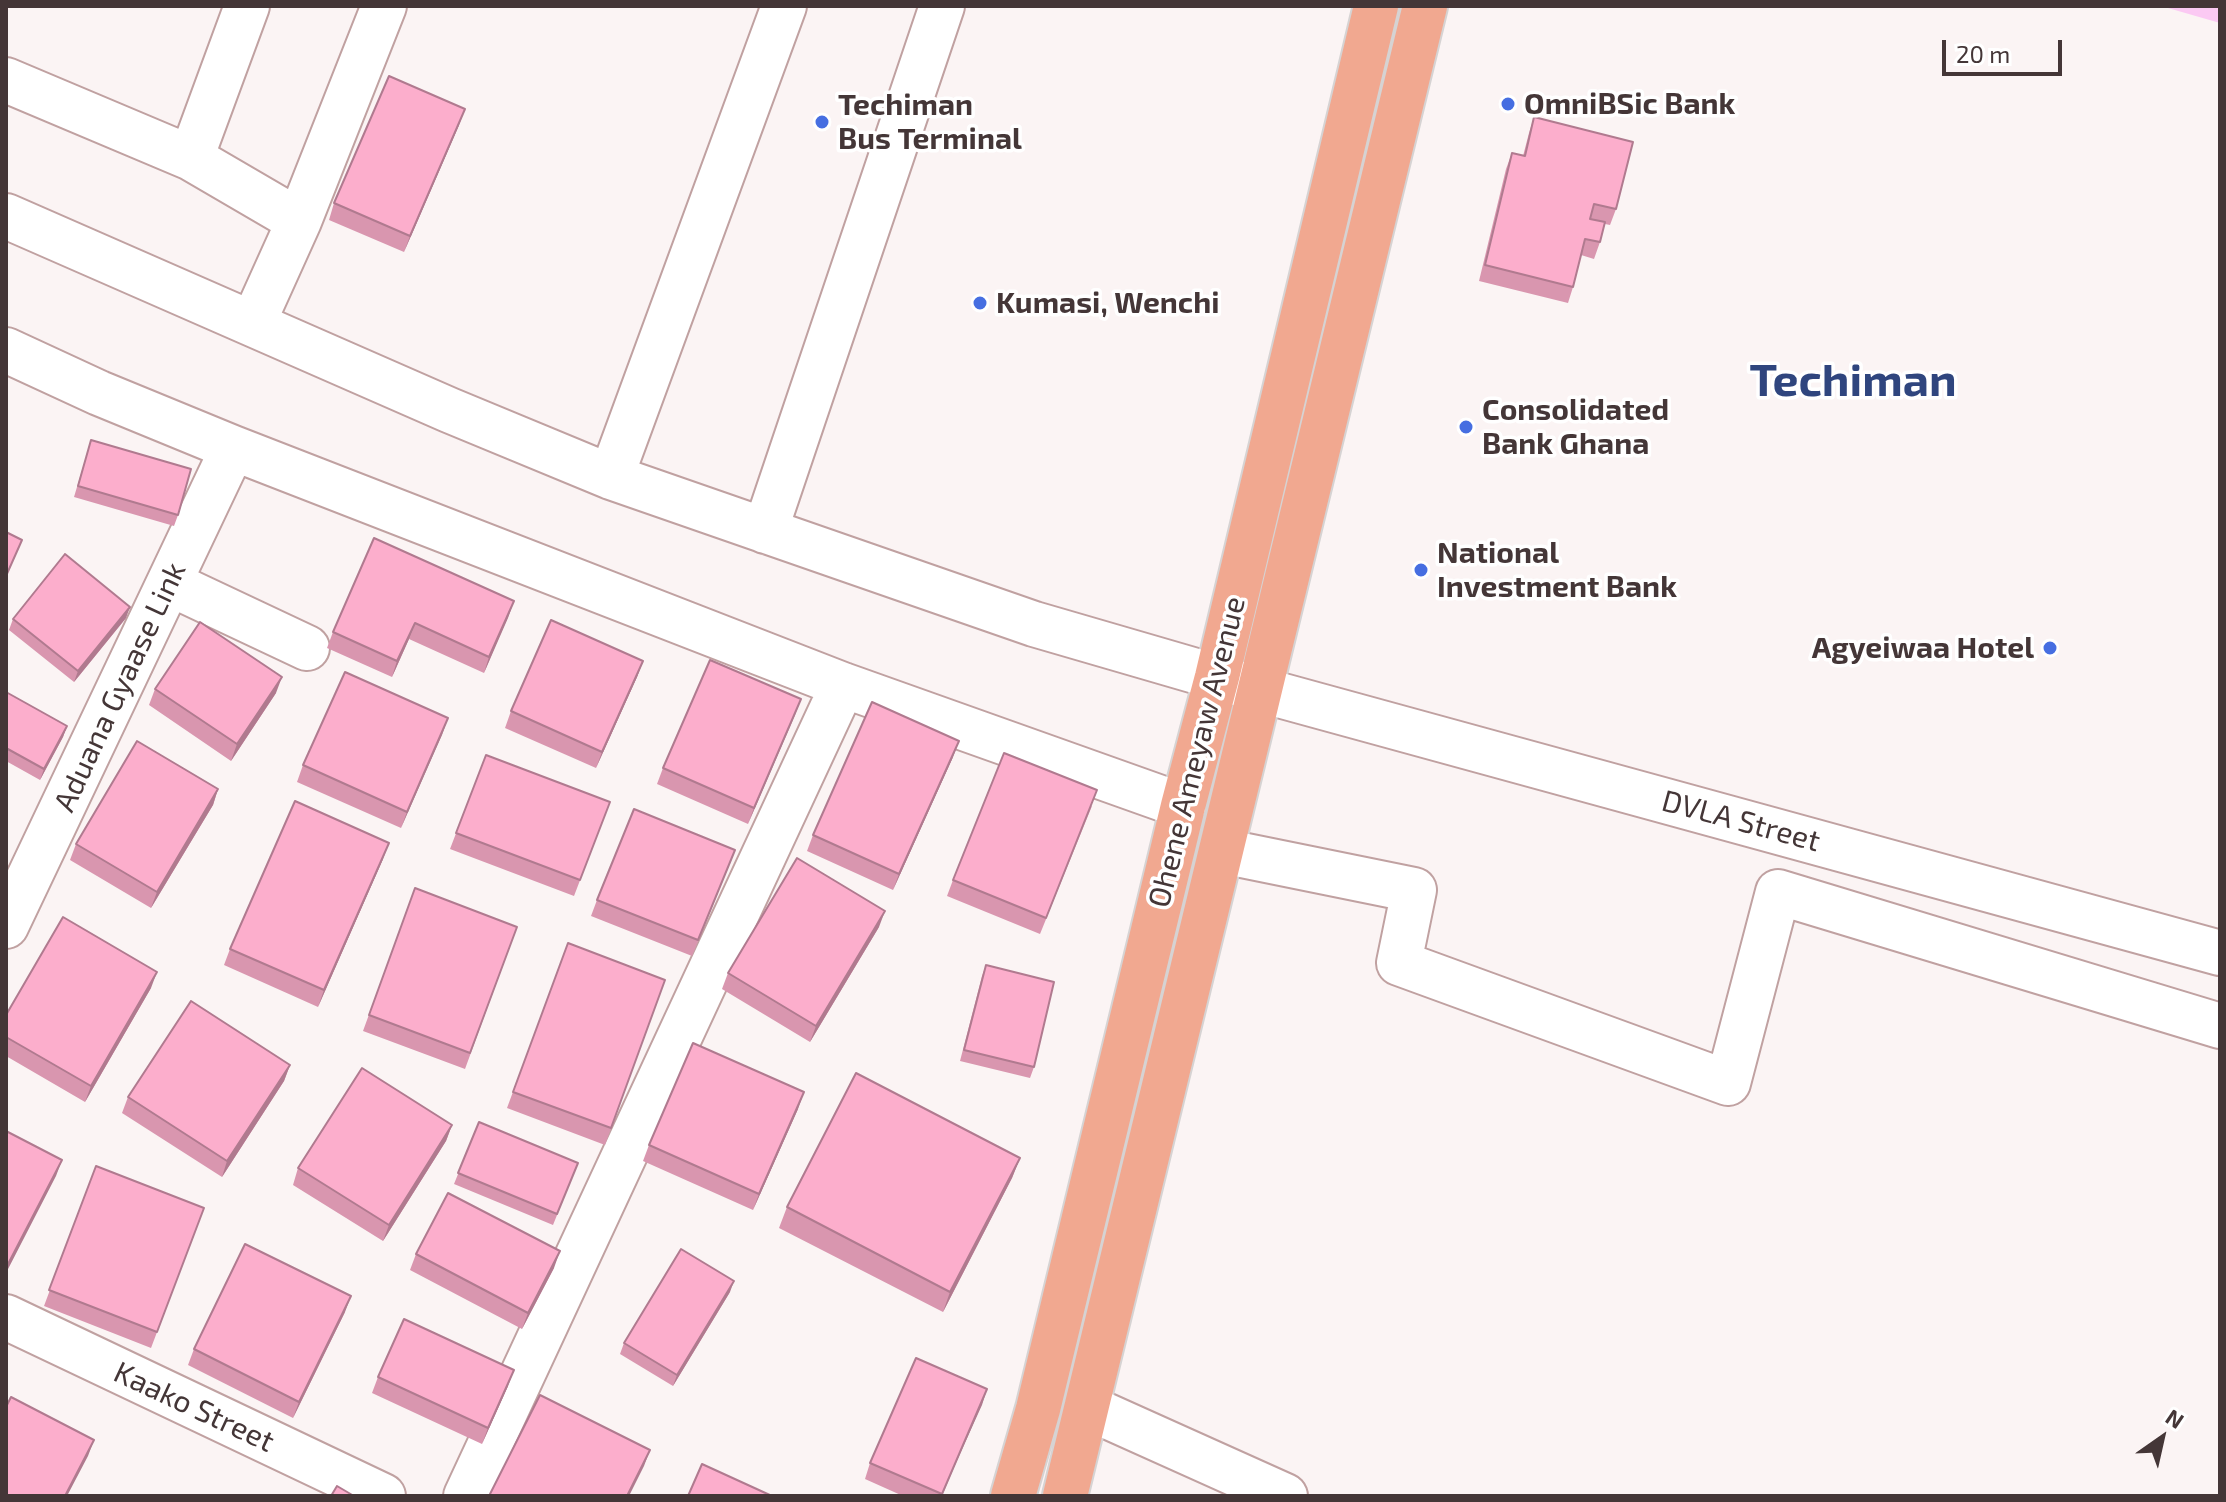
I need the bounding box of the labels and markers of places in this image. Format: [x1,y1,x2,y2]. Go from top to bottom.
place label: OmniBSic Bank [1524,86,1735,122]
place label: Techiman Bus Terminal [838,87,1022,158]
marker: OmniBSic Bank [1499,95,1517,113]
marker: Techiman Bus Terminal [813,113,831,131]
place label: Kumasi, Wenchi [996,285,1219,321]
marker: Kumasi, Wenchi [971,294,989,312]
place label: Consolidated Bank Ghana [1482,392,1669,462]
marker: Consolidated Bank Ghana [1457,418,1475,436]
place label: National Investment Bank [1437,535,1677,606]
marker: National Investment Bank [1412,561,1430,579]
place label: Agyeiwaa Hotel [1812,630,2034,666]
marker: Agyeiwaa Hotel [2041,639,2059,657]

